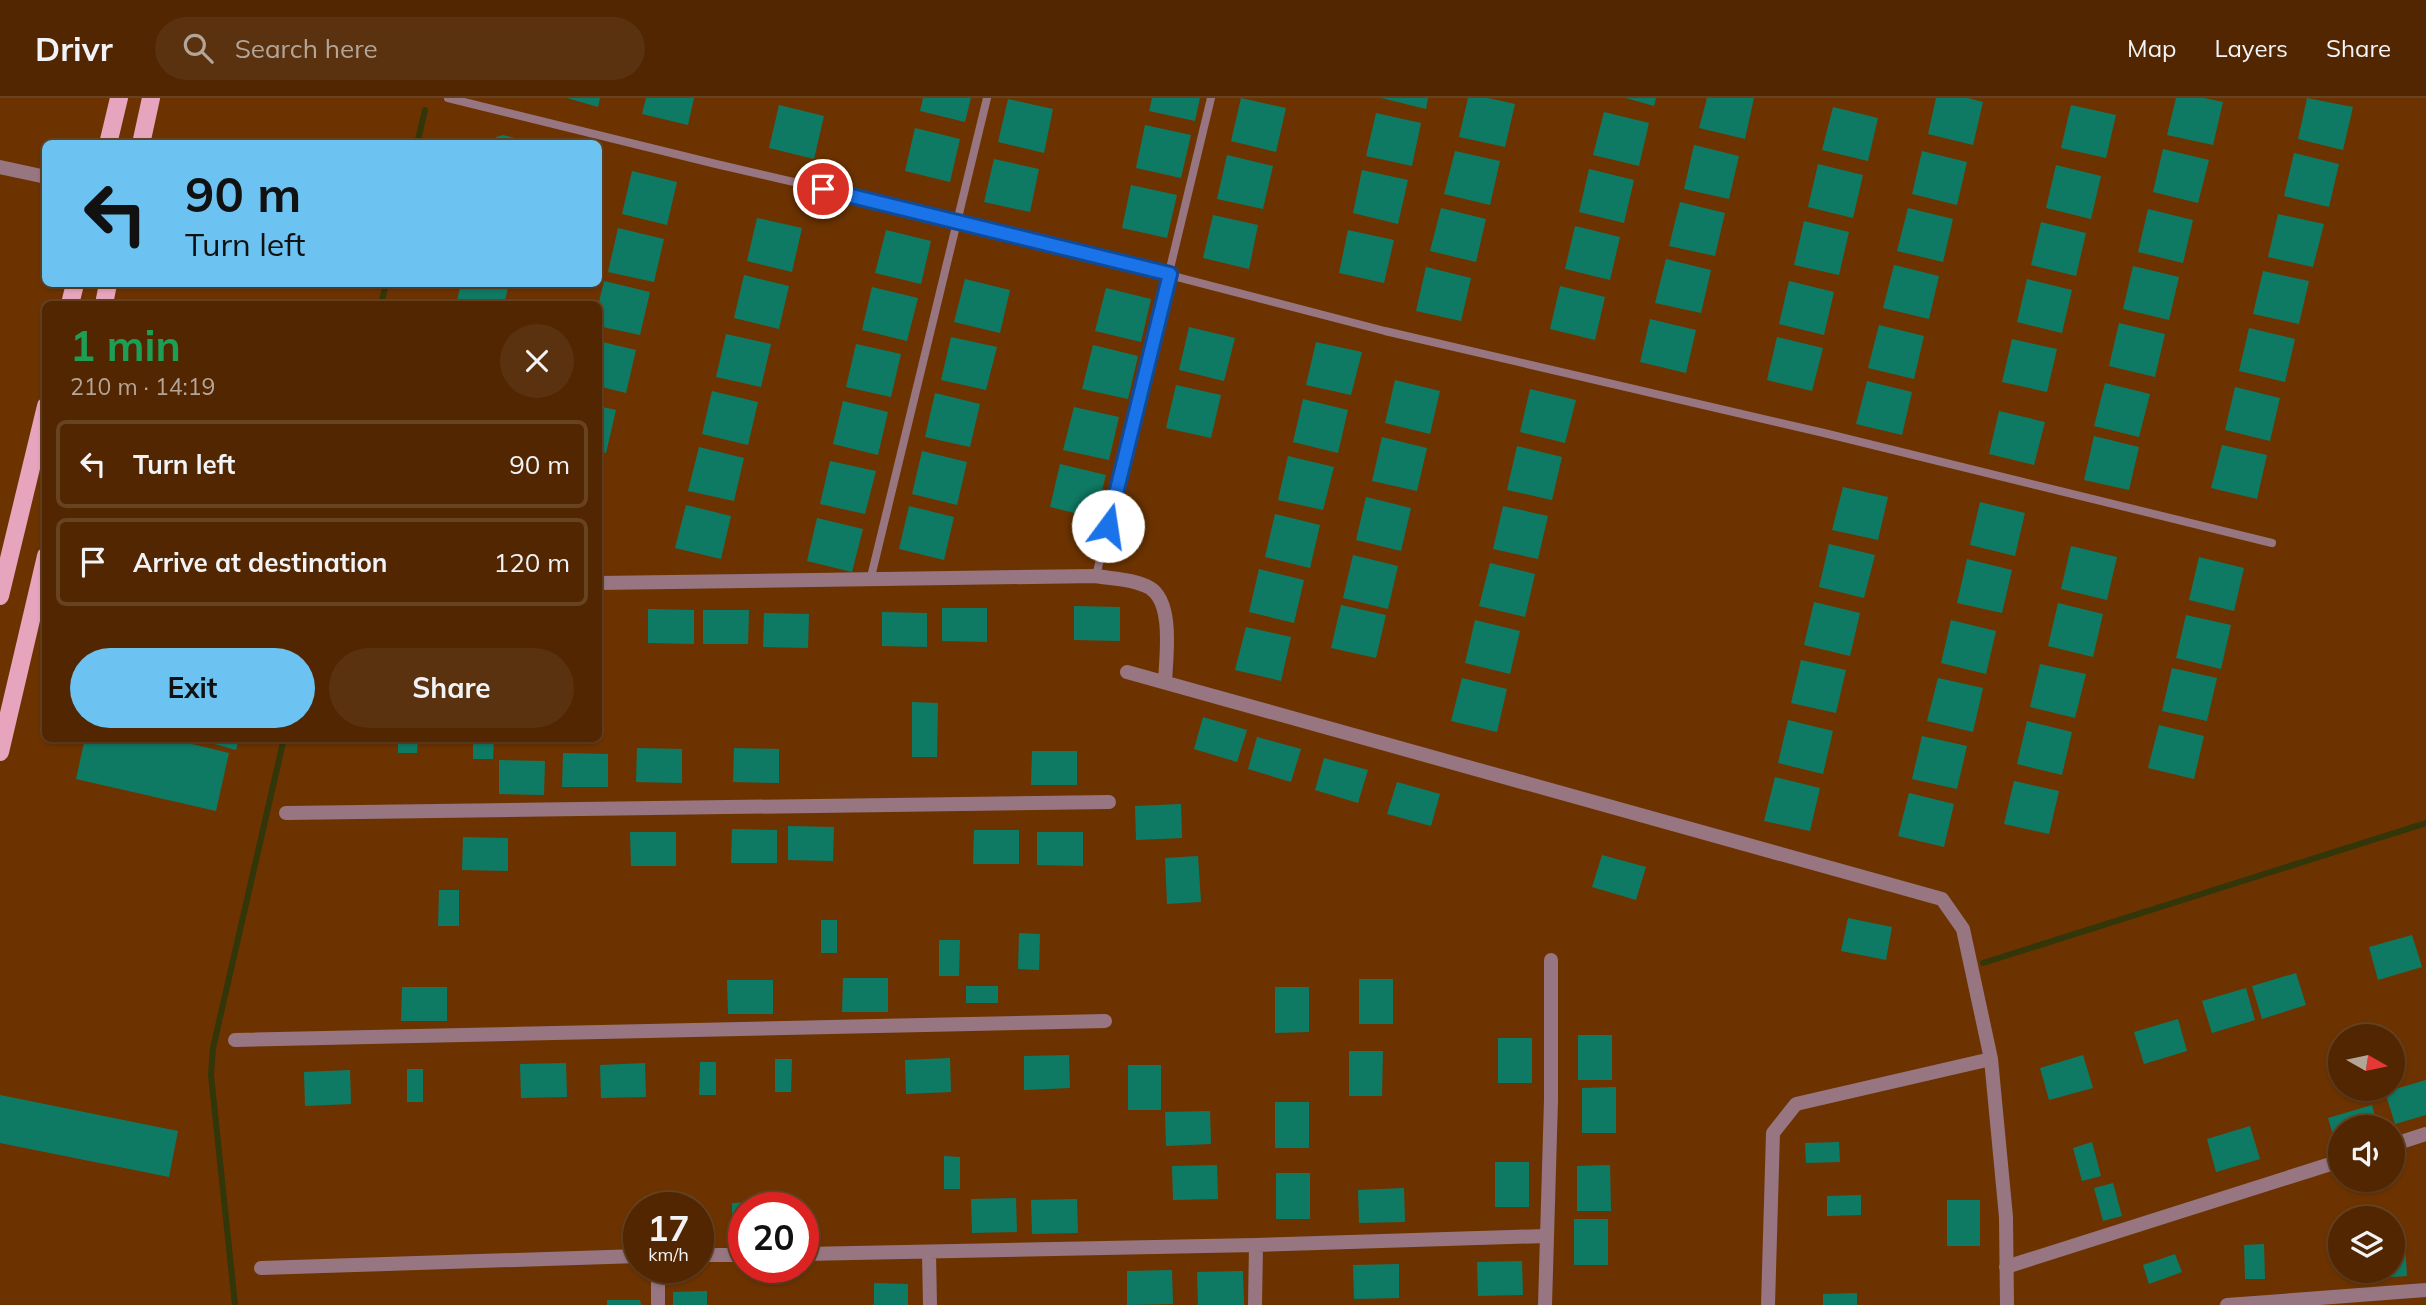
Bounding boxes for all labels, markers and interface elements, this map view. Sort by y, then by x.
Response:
search box [155,17,645,80]
text: Drivr [35,28,113,69]
icon: search [179,29,217,67]
text: Search here [235,32,378,65]
text: Map [2127,33,2176,63]
text: Layers [2214,33,2288,63]
text: Share [2326,33,2391,63]
pin [793,159,853,219]
text: 90 m [185,163,301,224]
icon: left [70,168,161,259]
icon: arrive [804,170,842,208]
text: Turn left [185,224,305,264]
text: 1 min [70,319,181,372]
button: close [500,324,574,398]
text: 210 m · 14:19 [70,372,215,401]
icon: left [74,445,112,483]
text: Turn left [133,448,235,481]
text: 90 m [509,448,570,481]
position arrow [1071,489,1145,563]
icon: arrive [74,543,112,581]
text: Arrive at destination [133,546,388,579]
text: 120 m [494,546,570,579]
button: Exit [70,648,315,728]
button: Share [329,648,574,728]
north arrow [2328,1024,2404,1101]
map controls [2328,1024,2405,1283]
button: sound [2328,1115,2405,1192]
speed limit sign: 20 [728,1192,819,1283]
text: 17 [647,1206,690,1250]
button: layers [2328,1206,2405,1283]
text: km/h [648,1243,689,1266]

